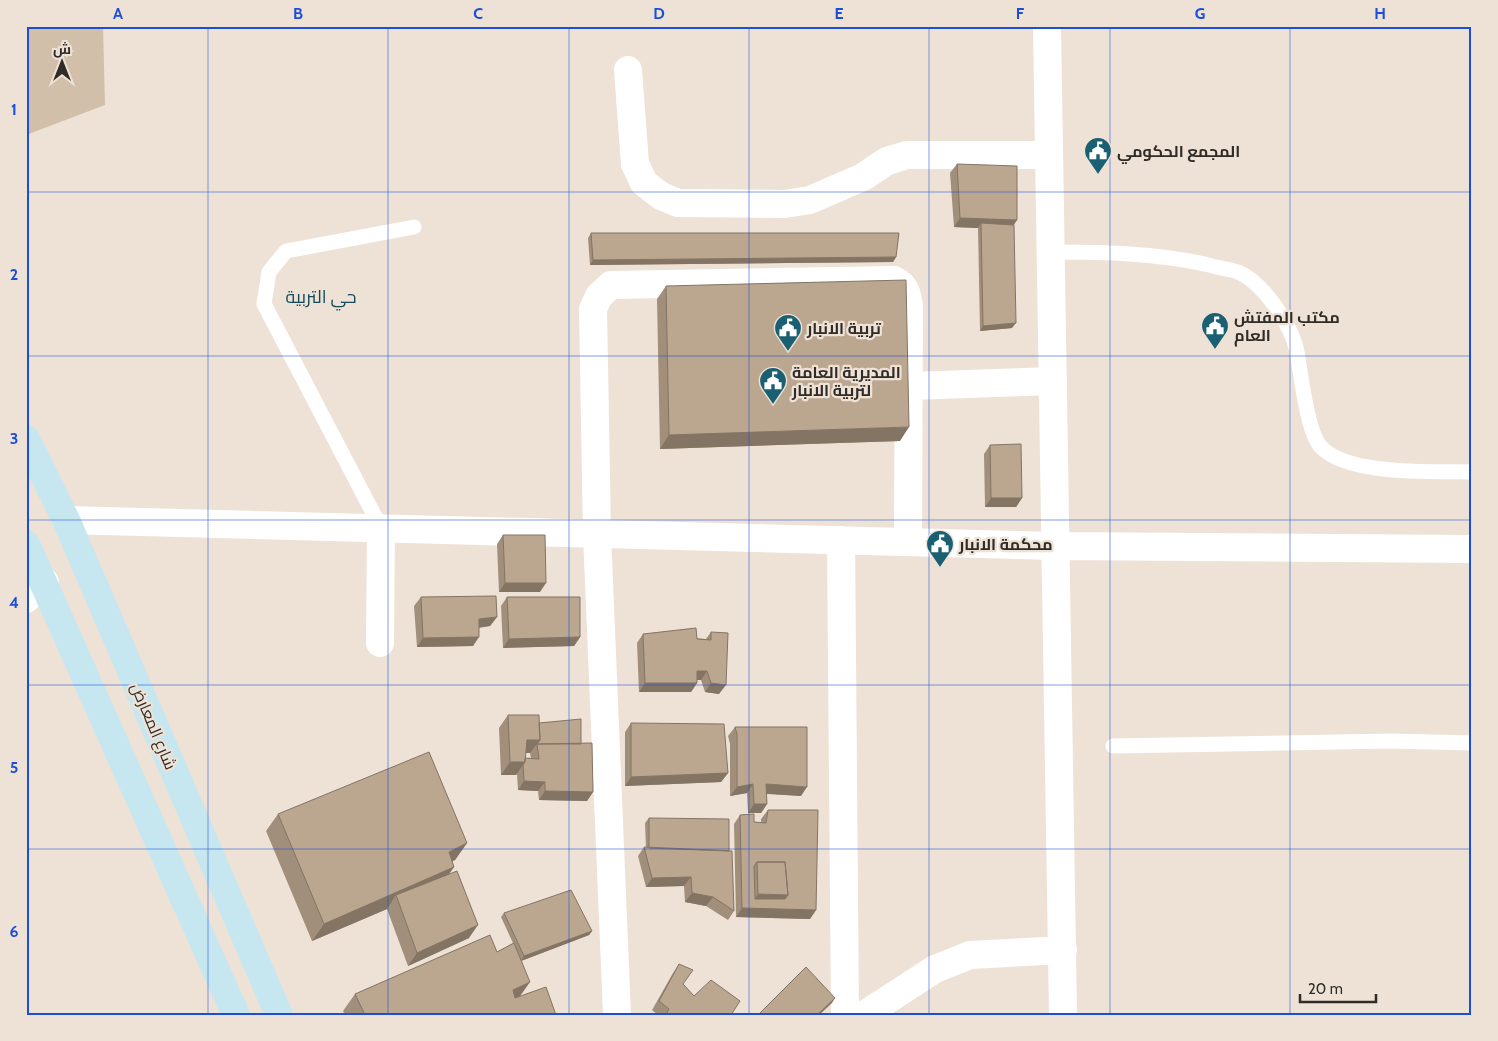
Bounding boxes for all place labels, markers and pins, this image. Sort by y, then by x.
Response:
public building icon: المجمع الحكومي [1083,136,1113,175]
place label: المجمع الحكومي [1117,142,1240,164]
place label: مكتب المفتش العام [1234,308,1340,347]
public building icon: مكتب المفتش العام [1200,311,1230,350]
public building icon: تربية الانبار [773,313,803,352]
place label: تربية الانبار [806,319,882,338]
place label: المديرية العامة لتربية الانبار [791,363,901,400]
public building icon: المديرية العامة لتربية الانبار [758,366,788,405]
public building icon: محكمة الانبار [925,529,955,568]
place label: محكمة الانبار [958,535,1053,554]

